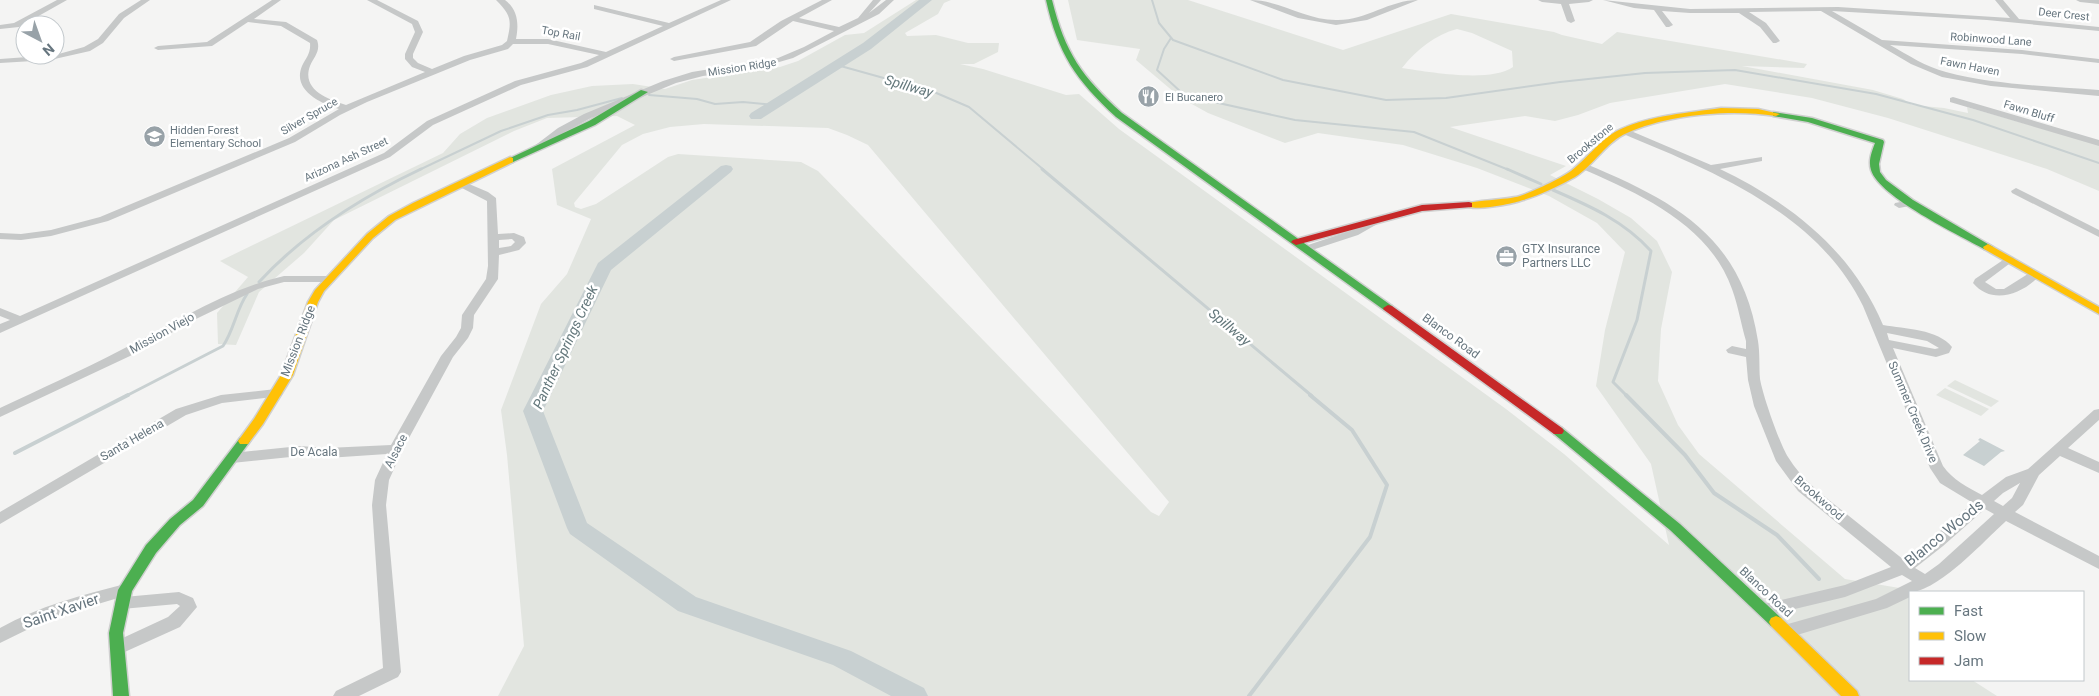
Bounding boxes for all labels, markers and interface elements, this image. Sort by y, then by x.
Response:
street label: Deer Crest [2038,5,2090,24]
north arrow [15,15,65,65]
street label: Top Rail [540,24,581,43]
street label: Robinwood Lane [1950,30,2032,49]
text: N [40,41,58,59]
street label: Fawn Haven [1939,54,2001,79]
street label: Mission Ridge [707,56,777,79]
water label: Spillway [883,71,936,101]
restaurant icon: El Bucanero [1137,85,1161,109]
place label: El Bucanero [1165,91,1223,104]
street label: Silver Spruce [278,95,340,138]
street label: Fawn Bluff [2002,98,2056,125]
street label: Brookstone [1565,120,1616,166]
school or university icon: Hidden Forest Elementary School [142,124,166,148]
place label: Hidden Forest Elementary School [170,124,261,150]
street label: Arizona Ash Street [302,134,390,185]
place label: GTX Insurance Partners LLC [1522,242,1600,270]
office icon: GTX Insurance Partners LLC [1494,244,1518,268]
water label: Panther Springs Creek [529,282,601,411]
street label: Mission Ridge [278,303,318,379]
water label: Spillway [1206,305,1255,349]
street label: Mission Viejo [127,309,197,357]
street label: Blanco Road [1420,311,1482,361]
street label: Summer Creek Drive [1885,359,1941,465]
street label: Santa Helena [98,416,166,464]
street label: Alsace [382,432,410,470]
street label: De Acala [290,445,338,459]
street label: Brookwood [1792,473,1846,523]
street label: Blanco Woods [1901,496,1987,570]
street label: Blanco Road [1737,564,1795,620]
street label: Saint Xavier [21,590,101,632]
legend [1909,591,2084,681]
text: Fast [1954,602,1983,620]
text: Slow [1954,627,1986,645]
text: Jam [1954,652,1984,670]

